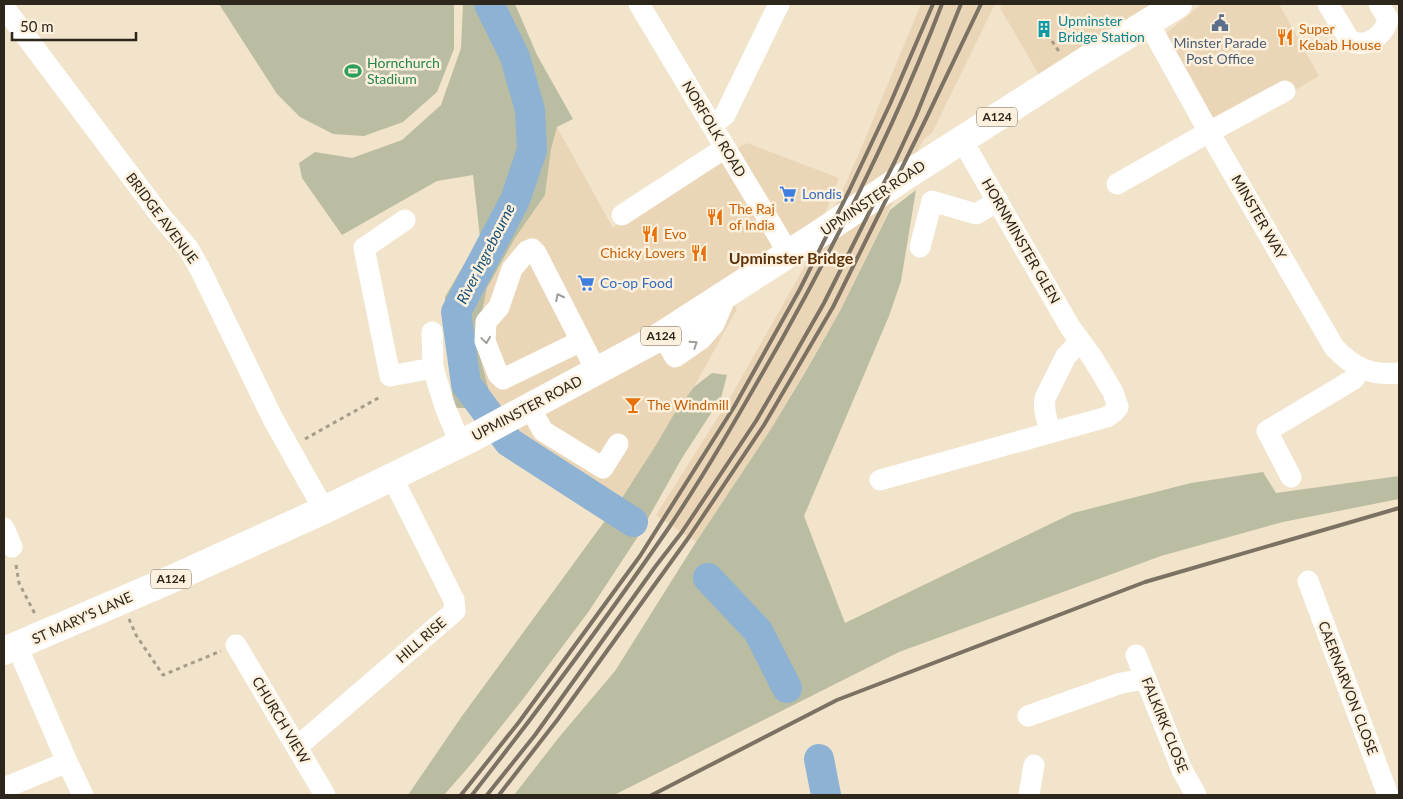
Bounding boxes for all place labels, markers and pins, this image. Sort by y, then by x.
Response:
place label: Upminster Bridge Station [1058,12,1145,45]
public building icon: Minster Parade Post Office [1210,13,1230,33]
building icon: Upminster Bridge Station [1034,19,1054,39]
place label: Super Kebab House [1299,20,1381,53]
restaurant icon: Super Kebab House [1275,27,1295,47]
place label: Minster Parade Post Office [1173,34,1267,67]
place label: Hornchurch Stadium [367,54,440,87]
sports icon: Hornchurch Stadium [343,61,363,81]
supermarket icon: Londis [778,184,798,204]
place label: Londis [802,185,842,202]
place label: The Raj of India [729,200,775,233]
restaurant icon: The Raj of India [705,207,725,227]
restaurant icon: Evo [640,224,660,244]
place label: Evo [664,225,687,242]
restaurant icon: Chicky Lovers [689,243,709,263]
place label: Chicky Lovers [600,244,685,261]
supermarket icon: Co-op Food [576,273,596,293]
place label: Co-op Food [600,274,673,291]
bar icon: The Windmill [623,395,643,415]
place label: The Windmill [647,396,729,413]

